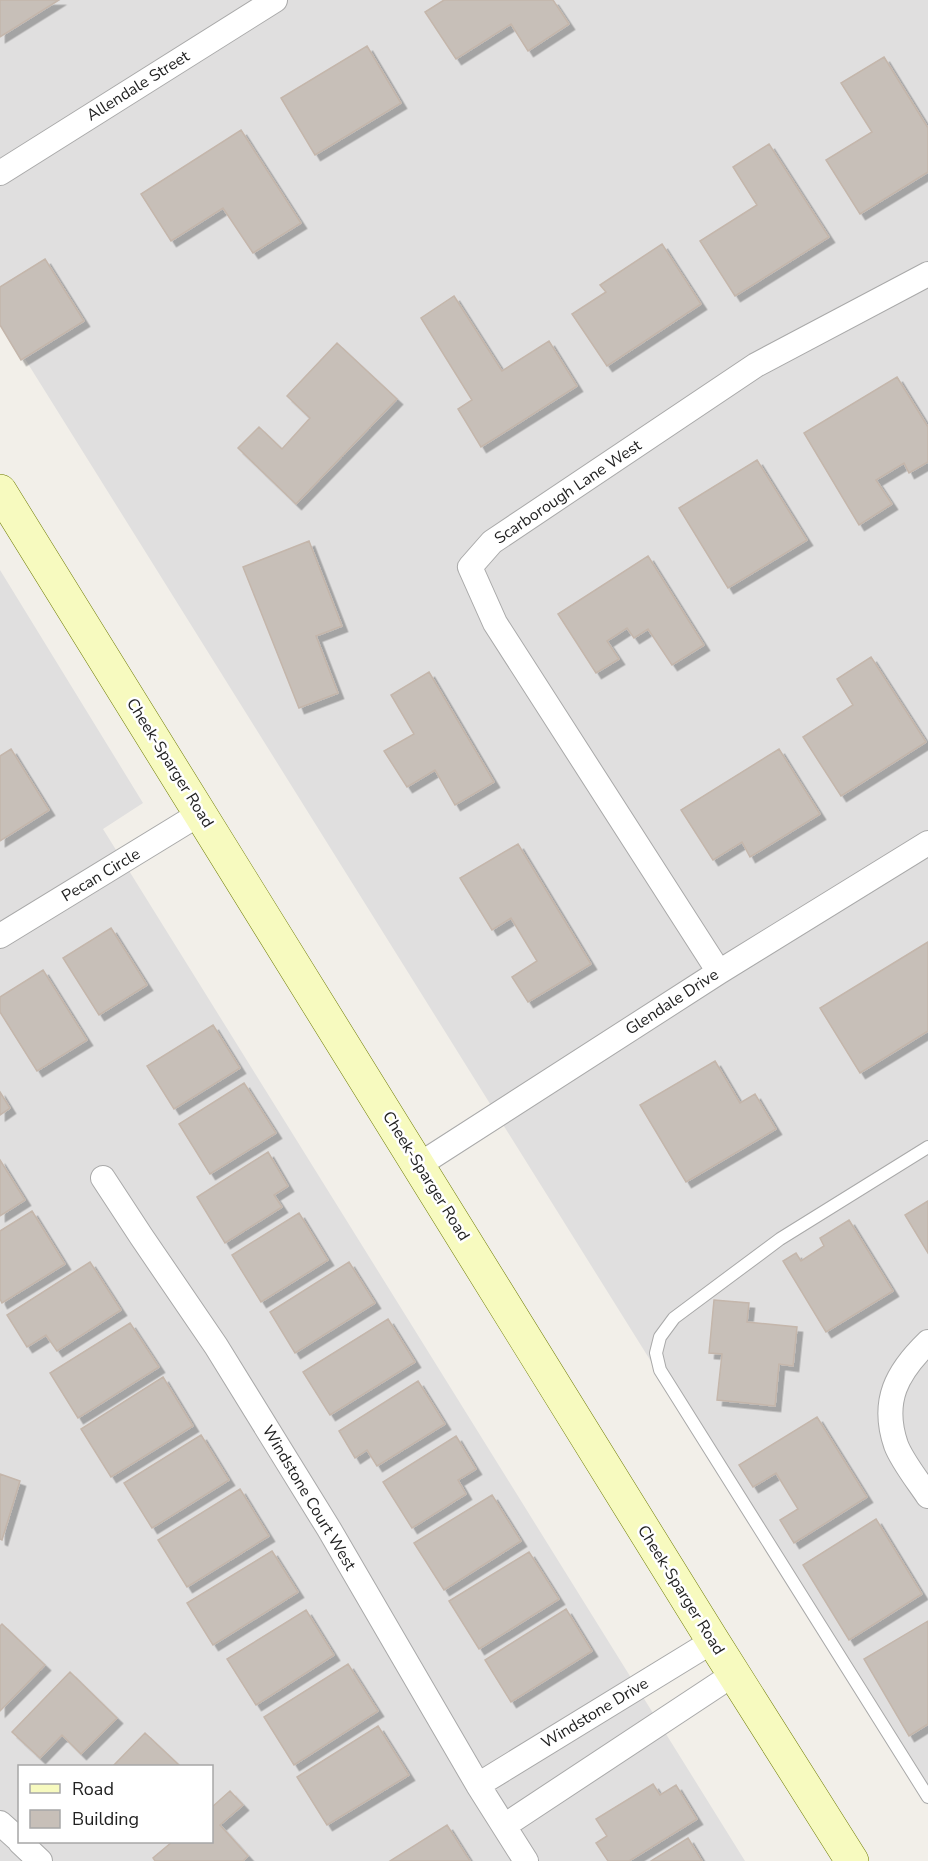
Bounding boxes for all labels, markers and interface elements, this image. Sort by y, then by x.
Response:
street label: Allendale Street [82,45,194,126]
street label: Scarborough Lane West [490,434,646,549]
street label: Cheek-Sparger Road [121,694,219,832]
street label: Pecan Circle [58,843,144,907]
street label: Glendale Drive [621,964,723,1040]
street label: Cheek-Sparger Road [377,1107,475,1245]
street label: Windstone Court West [257,1421,361,1575]
street label: Cheek-Sparger Road [632,1521,730,1659]
street label: Windstone Drive [537,1672,653,1754]
legend [18,1765,213,1843]
text: Road [72,1777,114,1801]
text: Building [72,1807,139,1831]

